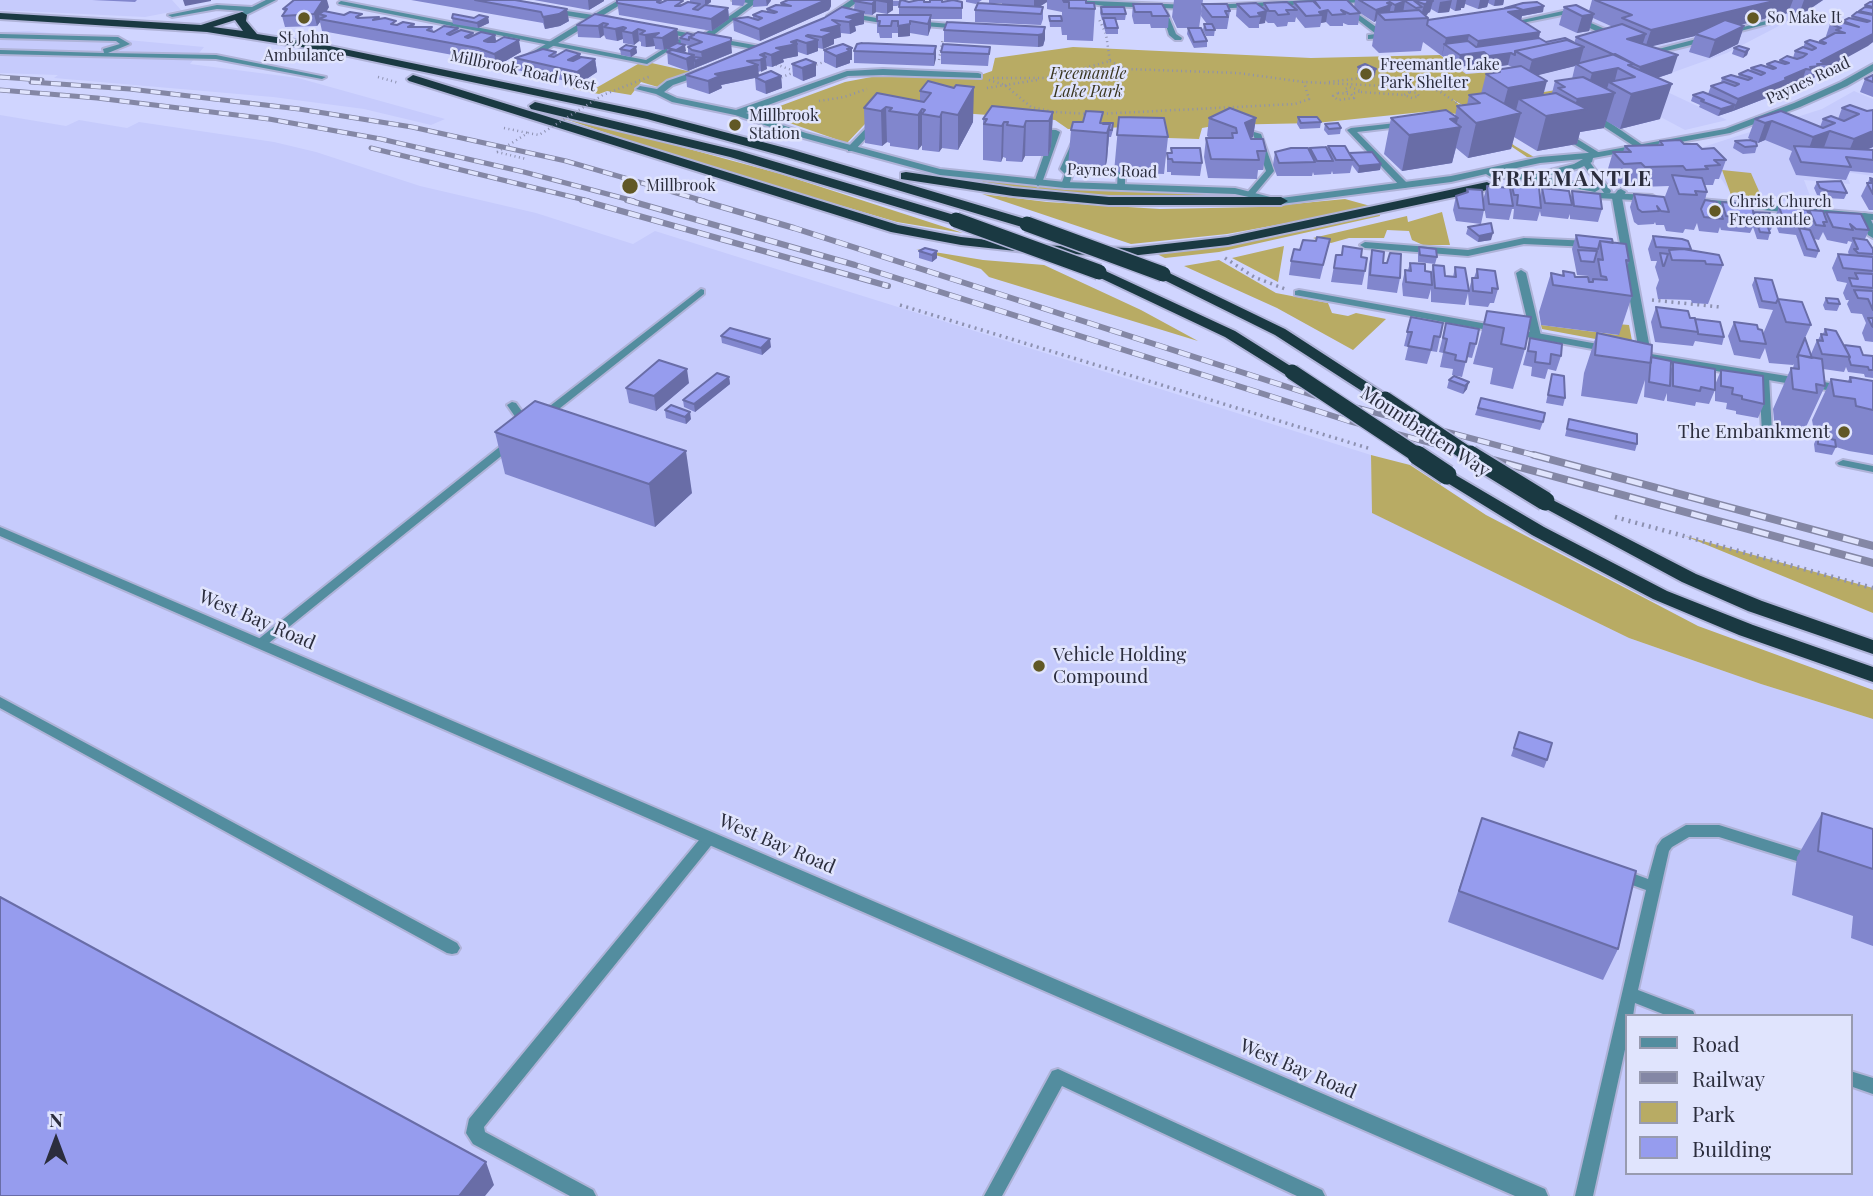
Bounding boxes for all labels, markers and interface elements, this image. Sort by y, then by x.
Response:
place label: So Make It [1767,8,1842,28]
marker: St John Ambulance [296,10,312,26]
marker: So Make It [1745,10,1761,26]
place label: St John Ambulance [264,28,344,66]
street label: Millbrook Road West [448,46,598,96]
street label: Paynes Road [1763,53,1853,109]
place label: Freemantle Lake Park Shelter [1380,55,1500,93]
park label: Freemantle Lake Park [1050,64,1126,102]
marker: Freemantle Lake Park Shelter [1358,66,1374,82]
place label: Millbrook Station [749,106,819,144]
marker: Millbrook Station [727,117,743,133]
street label: Paynes Road [1067,160,1157,182]
district label: FREEMANTLE [1492,166,1652,192]
marker: Millbrook [620,176,640,196]
place label: Millbrook [646,176,716,196]
place label: Christ Church Freemantle [1729,192,1832,230]
marker: Christ Church Freemantle [1707,203,1723,219]
street label: Mountbatten Way [1356,382,1494,482]
place label: The Embankment [1678,421,1830,443]
marker: The Embankment [1836,424,1852,440]
street label: West Bay Road [195,585,319,655]
place label: Vehicle Holding Compound [1053,644,1186,688]
marker: Vehicle Holding Compound [1031,658,1047,674]
street label: West Bay Road [715,809,839,879]
legend [1624,1014,1852,1175]
text: Road [1692,1029,1740,1057]
street label: West Bay Road [1236,1034,1360,1104]
text: Railway [1692,1064,1765,1092]
text: Park [1692,1099,1735,1127]
north arrow [21,1105,91,1175]
text: N [49,1106,63,1132]
text: Building [1692,1134,1771,1162]

